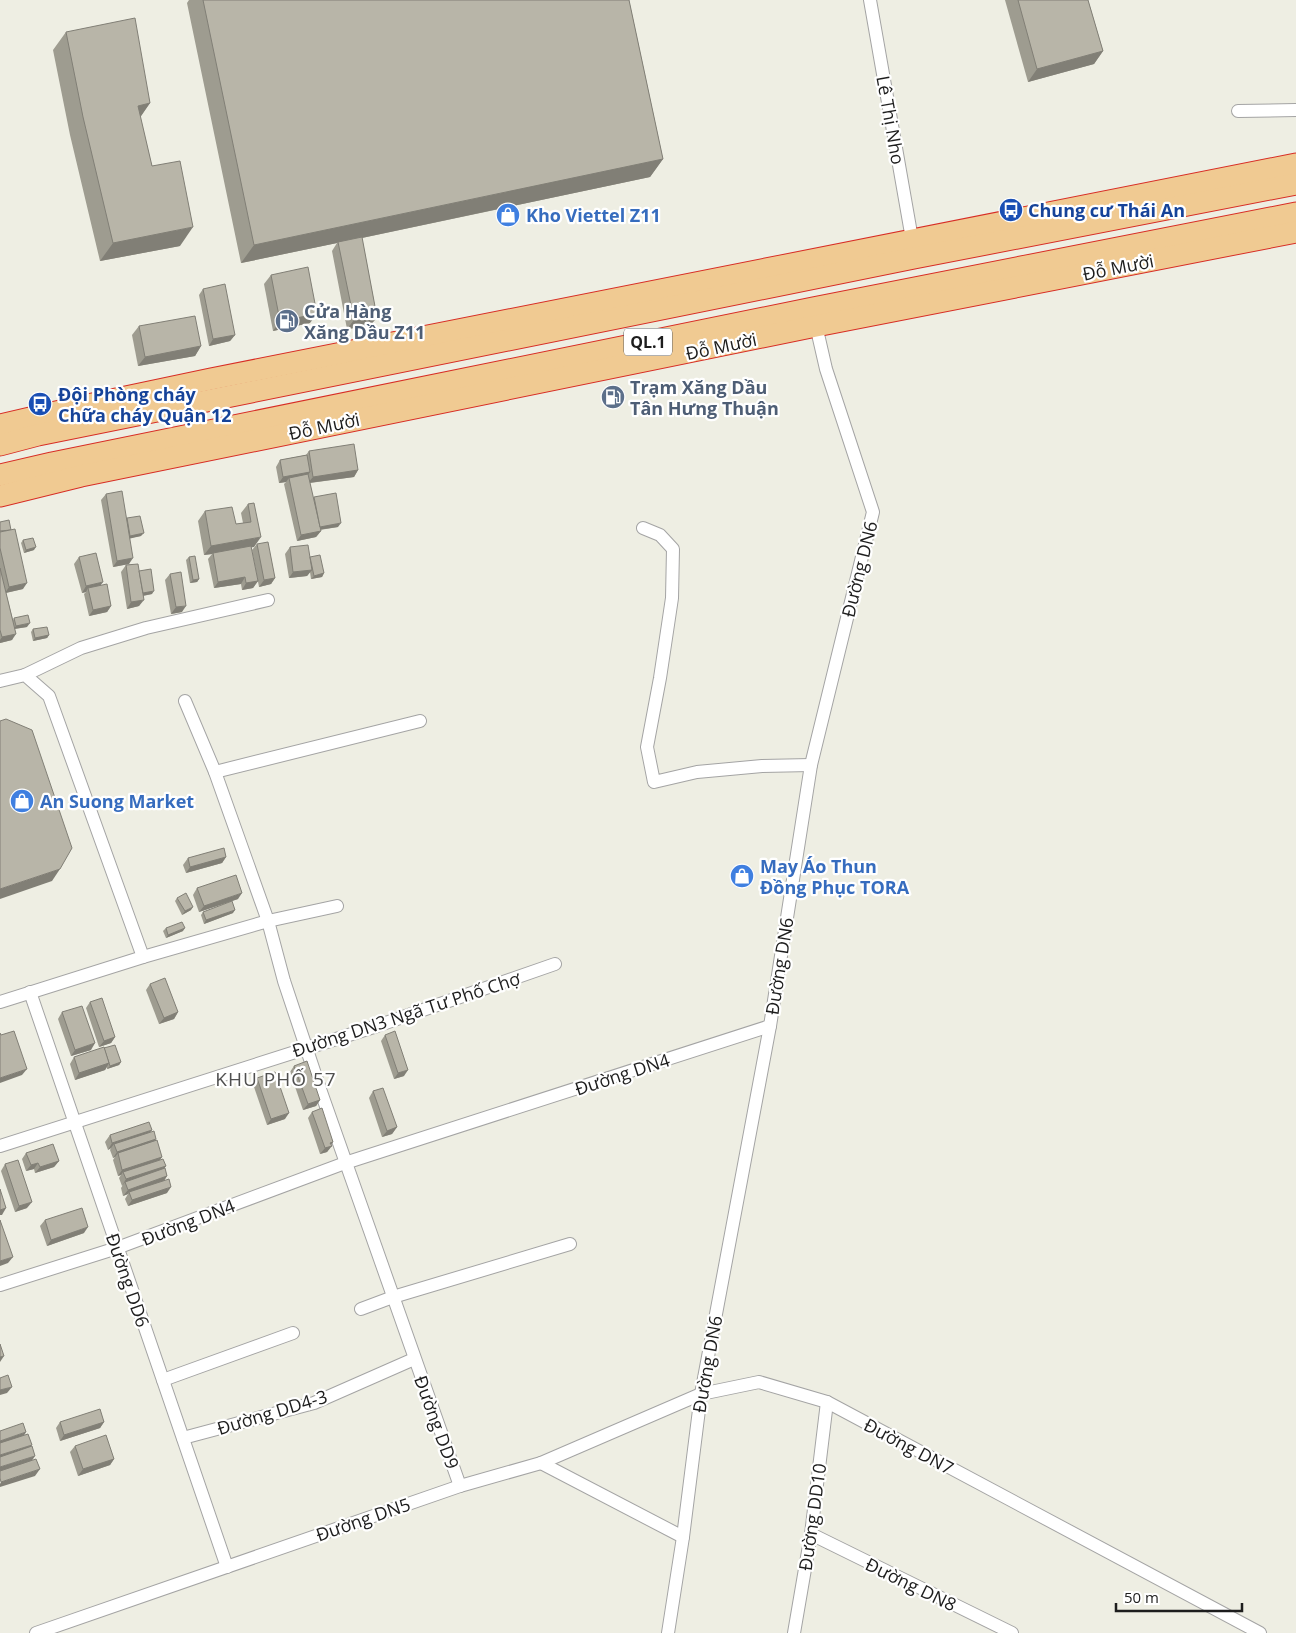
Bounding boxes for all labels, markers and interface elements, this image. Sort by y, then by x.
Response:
street label: Lê Thị Nho [871,74,911,166]
bus stop icon: Chung cư Thái An [998,197,1024,223]
place label: Chung cư Thái An [1028,198,1185,222]
shop icon: Kho Viettel Z11 [495,202,521,228]
place label: Kho Viettel Z11 [526,203,661,227]
street label: Đỗ Mười [1080,248,1156,286]
place label: Cửa Hàng Xăng Dầu Z11 [304,299,425,344]
fuel station icon: Cửa Hàng Xăng Dầu Z11 [274,308,300,334]
street label: Đỗ Mười [683,327,759,365]
road number: QL.1 [624,328,672,356]
place label: Trạm Xăng Dầu Tân Hưng Thuận [630,375,779,420]
place label: Đội Phòng cháy Chữa cháy Quận 12 [58,382,232,427]
fuel station icon: Trạm Xăng Dầu Tân Hưng Thuận [600,384,626,410]
bus stop icon: Đội Phòng cháy Chữa cháy Quận 12 [27,391,53,417]
street label: Đỗ Mười [286,407,362,445]
street label: Đường DN6 [835,518,883,620]
shop icon: An Suong Market [9,788,35,814]
place label: An Suong Market [40,789,194,813]
place label: May Áo Thun Đồng Phục TORA [760,854,910,899]
shop icon: May Áo Thun Đồng Phục TORA [729,863,755,889]
street label: Đường DN6 [759,916,799,1016]
street label: Đường DN3 Ngã Tư Phố Chợ [289,965,524,1062]
street label: Đường DN4 [572,1047,672,1101]
district label: KHU PHỐ 57 [215,1066,337,1092]
street label: Đường DN4 [138,1193,238,1251]
street label: Đường DD6 [101,1230,155,1330]
street label: Đường DN6 [687,1313,727,1415]
street label: Đường DD9 [409,1372,465,1472]
street label: Đường DD4-3 [214,1384,330,1440]
street label: Đường DN7 [860,1412,958,1480]
street label: Đường DD10 [793,1462,831,1572]
street label: Đường DN5 [313,1492,413,1546]
street label: Đường DN8 [862,1552,960,1616]
scale bar [1116,1580,1242,1612]
text: 50 m [1124,1587,1159,1607]

